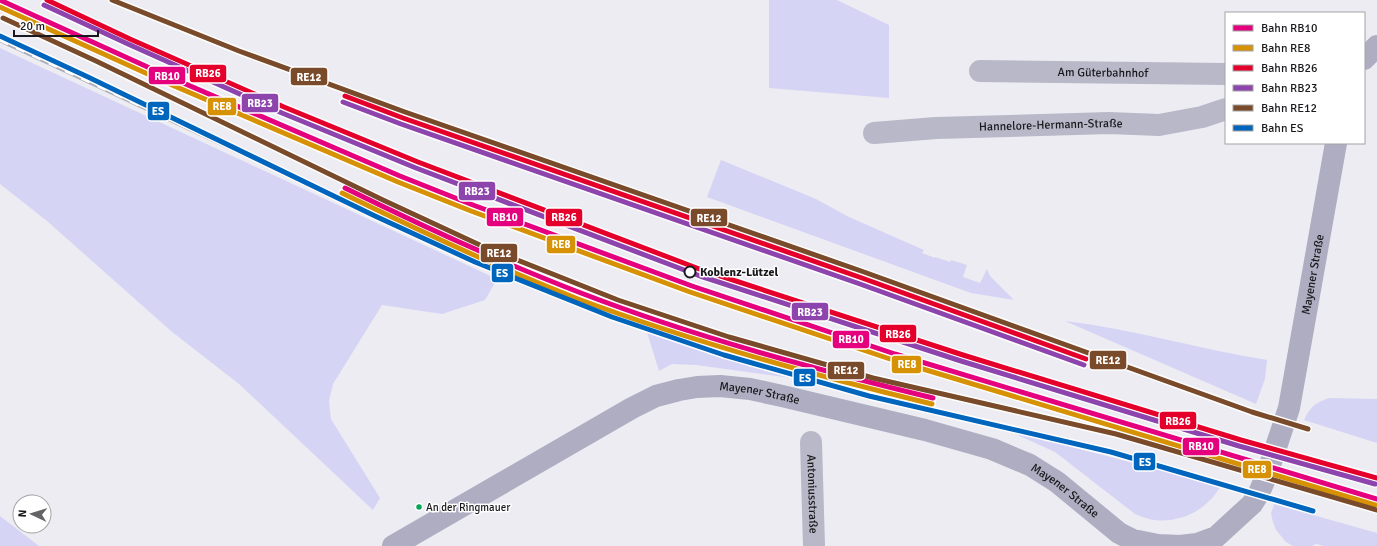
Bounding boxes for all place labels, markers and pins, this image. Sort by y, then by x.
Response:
marker: Koblenz-Lützel [683,265,697,279]
place label: Koblenz-Lützel [700,265,779,280]
place label: An der Ringmauer [426,501,510,514]
marker: An der Ringmauer [414,502,424,512]

